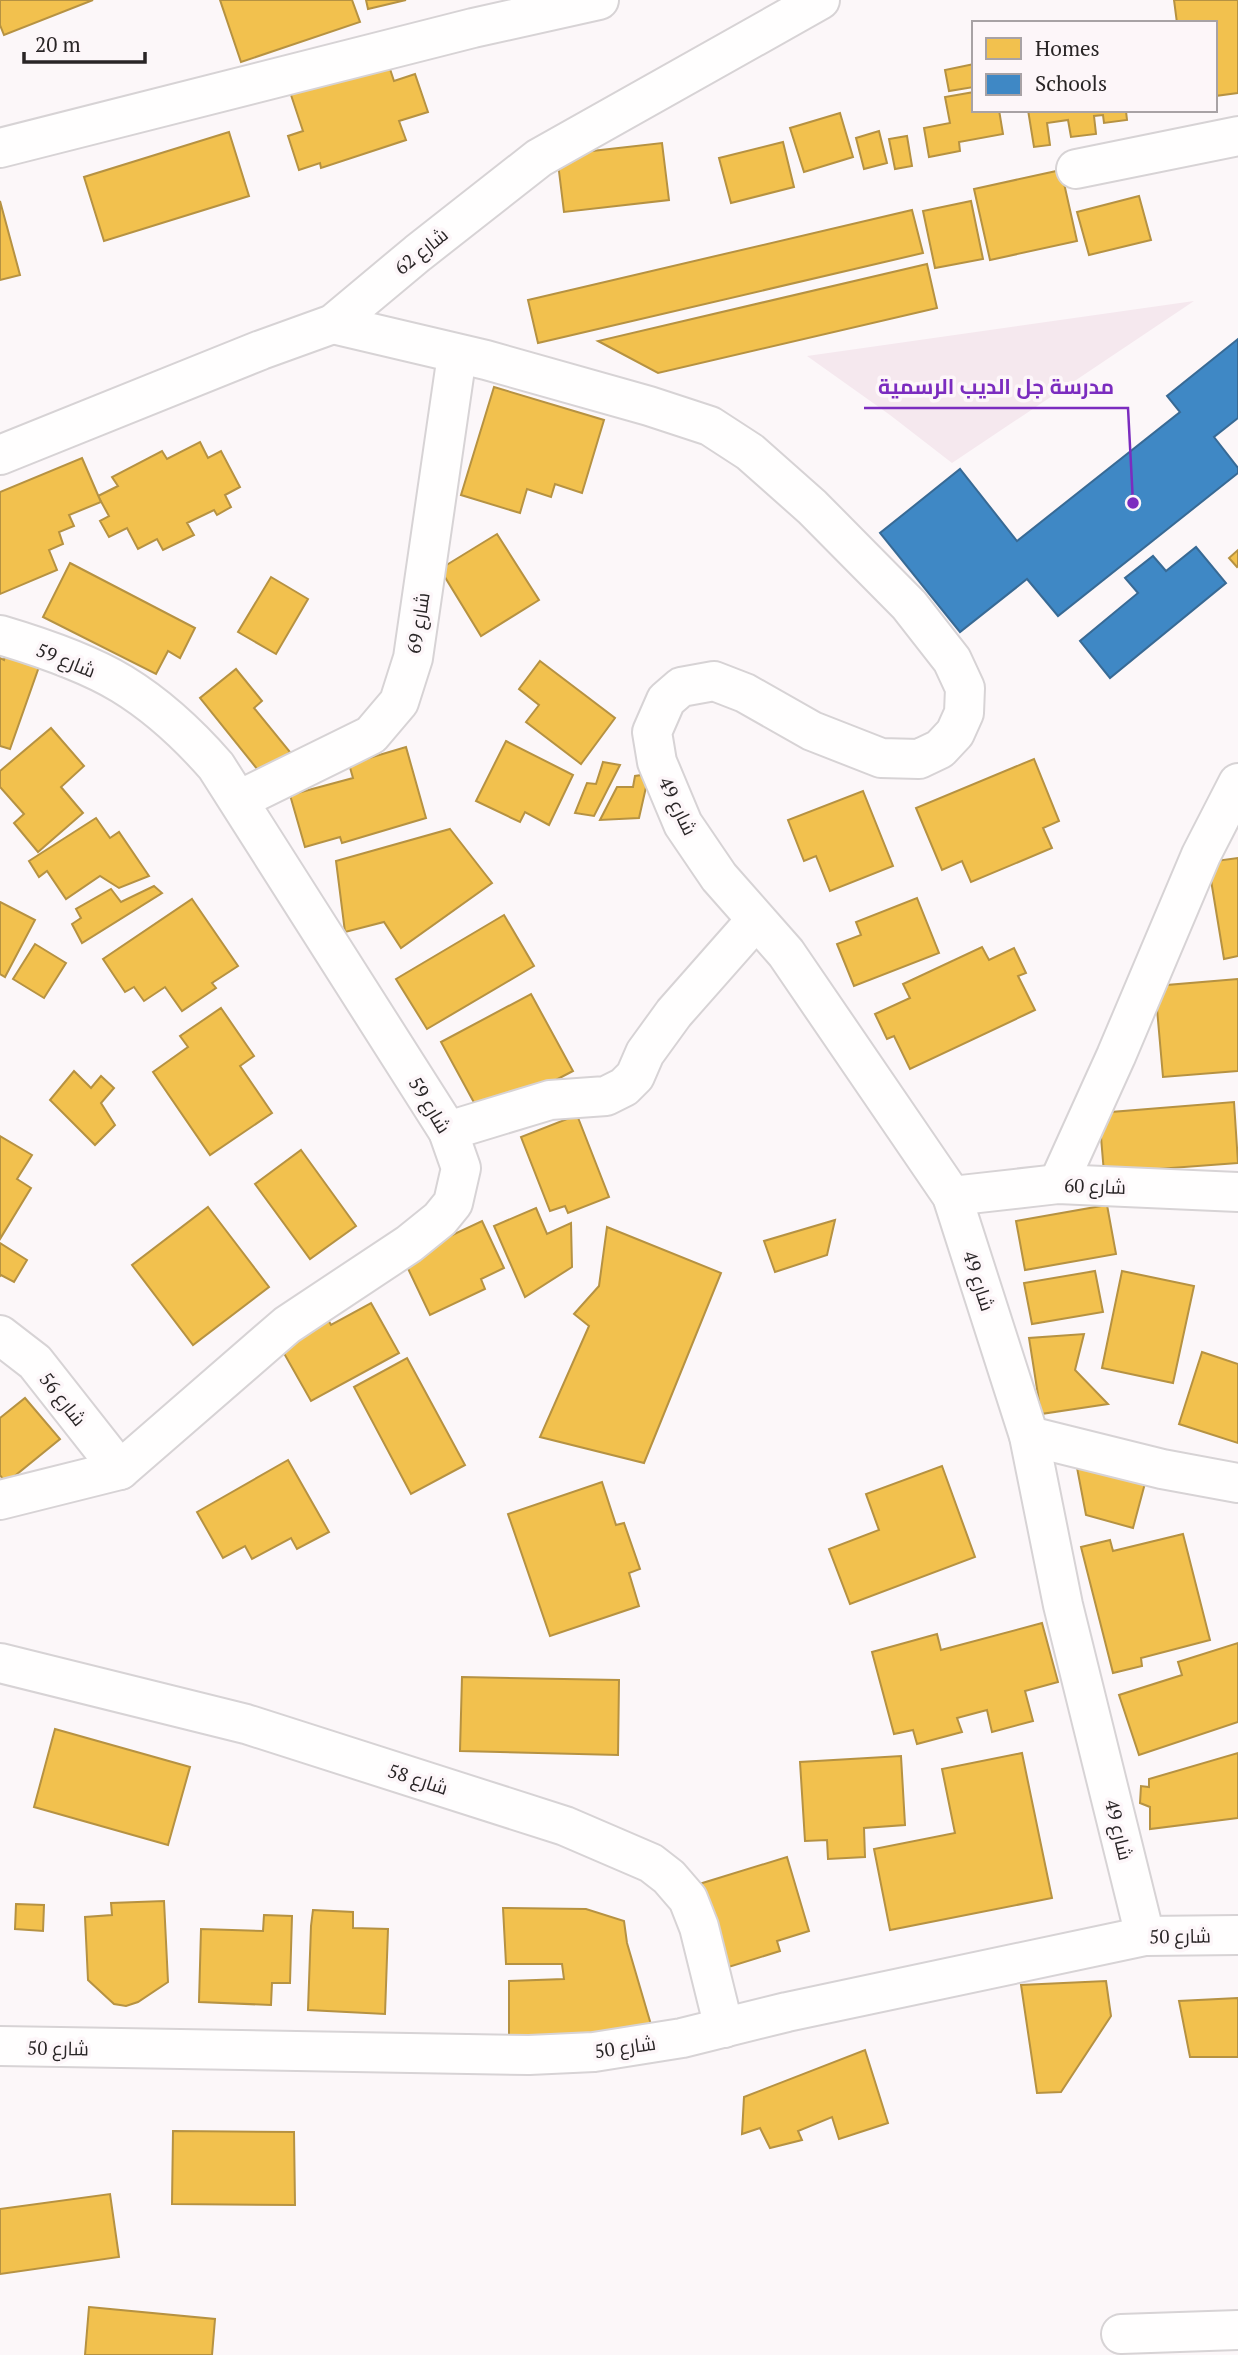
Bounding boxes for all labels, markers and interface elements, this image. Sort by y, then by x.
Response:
scale bar [24,21,145,65]
legend [972,21,1217,112]
text: 20 m [35,30,81,58]
text: Homes [1035,34,1100,62]
text: Schools [1035,69,1107,97]
street label: شارع 62 [389,221,454,281]
callout: مدرسة جل الديب الرسمية [864,366,1128,408]
text: مدرسة جل الديب الرسمية [878,372,1114,400]
street label: شارع 69 [400,591,437,656]
street label: شارع 59 [32,636,99,685]
street label: شارع 49 [652,773,703,840]
street label: شارع 59 [402,1072,457,1139]
street label: شارع 60 [1064,1172,1126,1201]
street label: شارع 49 [956,1248,1001,1315]
street label: شارع 56 [33,1367,92,1432]
street label: شارع 58 [384,1757,451,1802]
street label: شارع 49 [1098,1797,1139,1863]
street label: شارع 50 [1149,1922,1211,1951]
street label: شارع 50 [593,2030,657,2065]
street label: شارع 50 [27,2034,89,2063]

